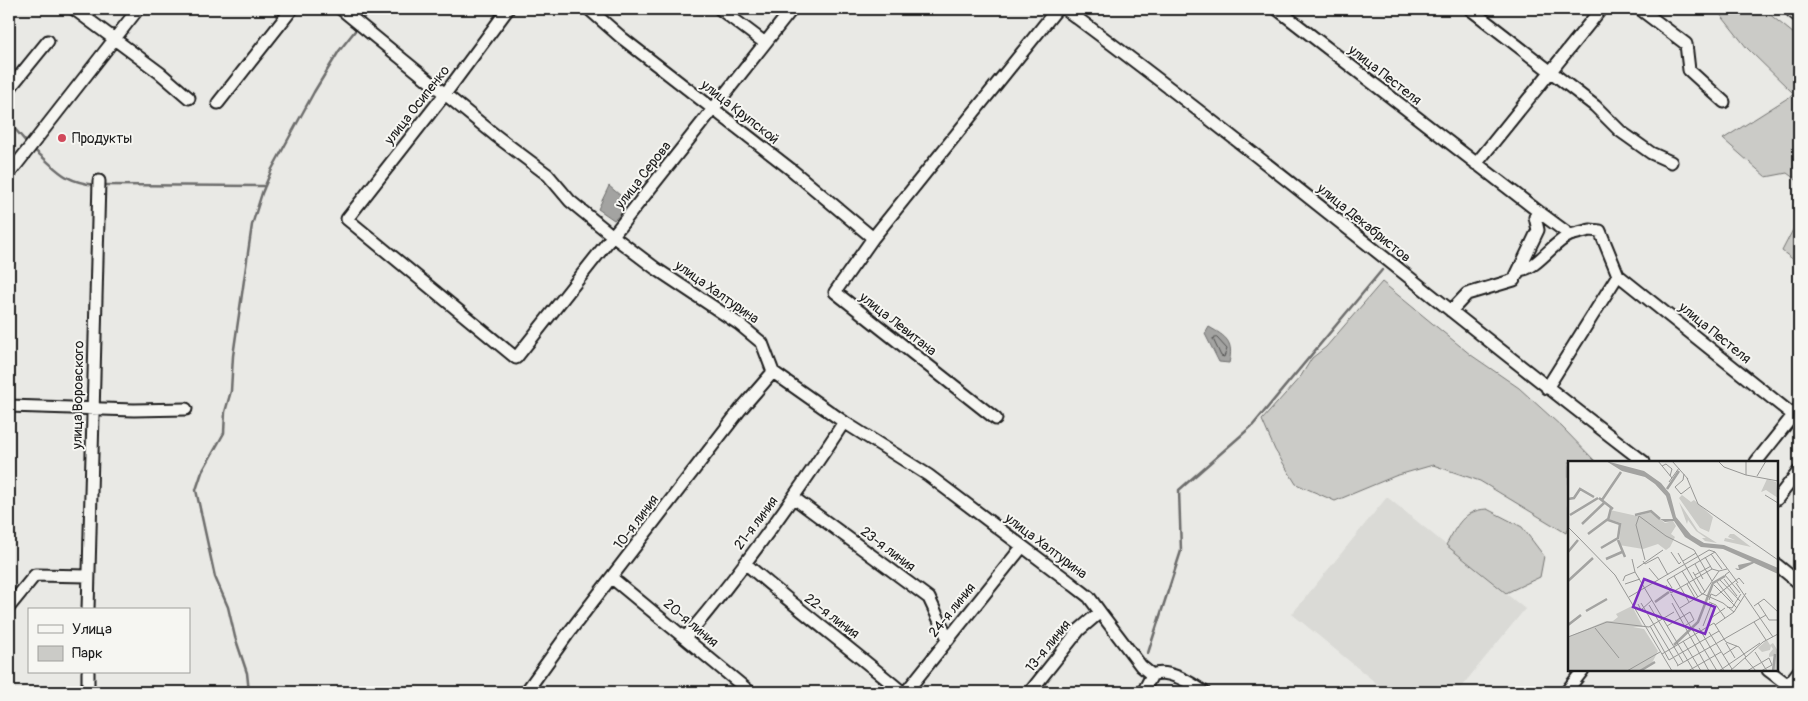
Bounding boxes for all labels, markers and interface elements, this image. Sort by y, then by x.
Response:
street label: улица Пестеля [1344,41,1425,109]
street label: улица Осипенко [380,62,454,149]
street label: улица Крупской [697,76,782,148]
place label: Продукты [72,130,132,147]
marker: Продукты [56,132,68,144]
street label: улица Серова [611,138,675,213]
street label: улица Декабристов [1313,179,1414,266]
street label: улица Халтурина [671,256,762,327]
street label: улица Левитана [855,288,940,359]
street label: улица Пестеля [1675,298,1755,367]
street label: улица Воровского [69,340,87,450]
inset map [1568,461,1778,671]
street label: 10-я линия [610,491,662,553]
street label: 21-я линия [730,493,782,553]
street label: улица Халтурина [1001,509,1090,582]
street label: 23-я линия [857,523,919,575]
street label: 24-я линия [925,579,979,641]
street label: 22-я линия [801,590,863,642]
street label: 20-я линия [660,595,722,651]
legend [28,608,190,674]
street label: 13-я линия [1022,616,1074,676]
text: Улица [72,620,112,639]
text: Парк [72,644,103,663]

